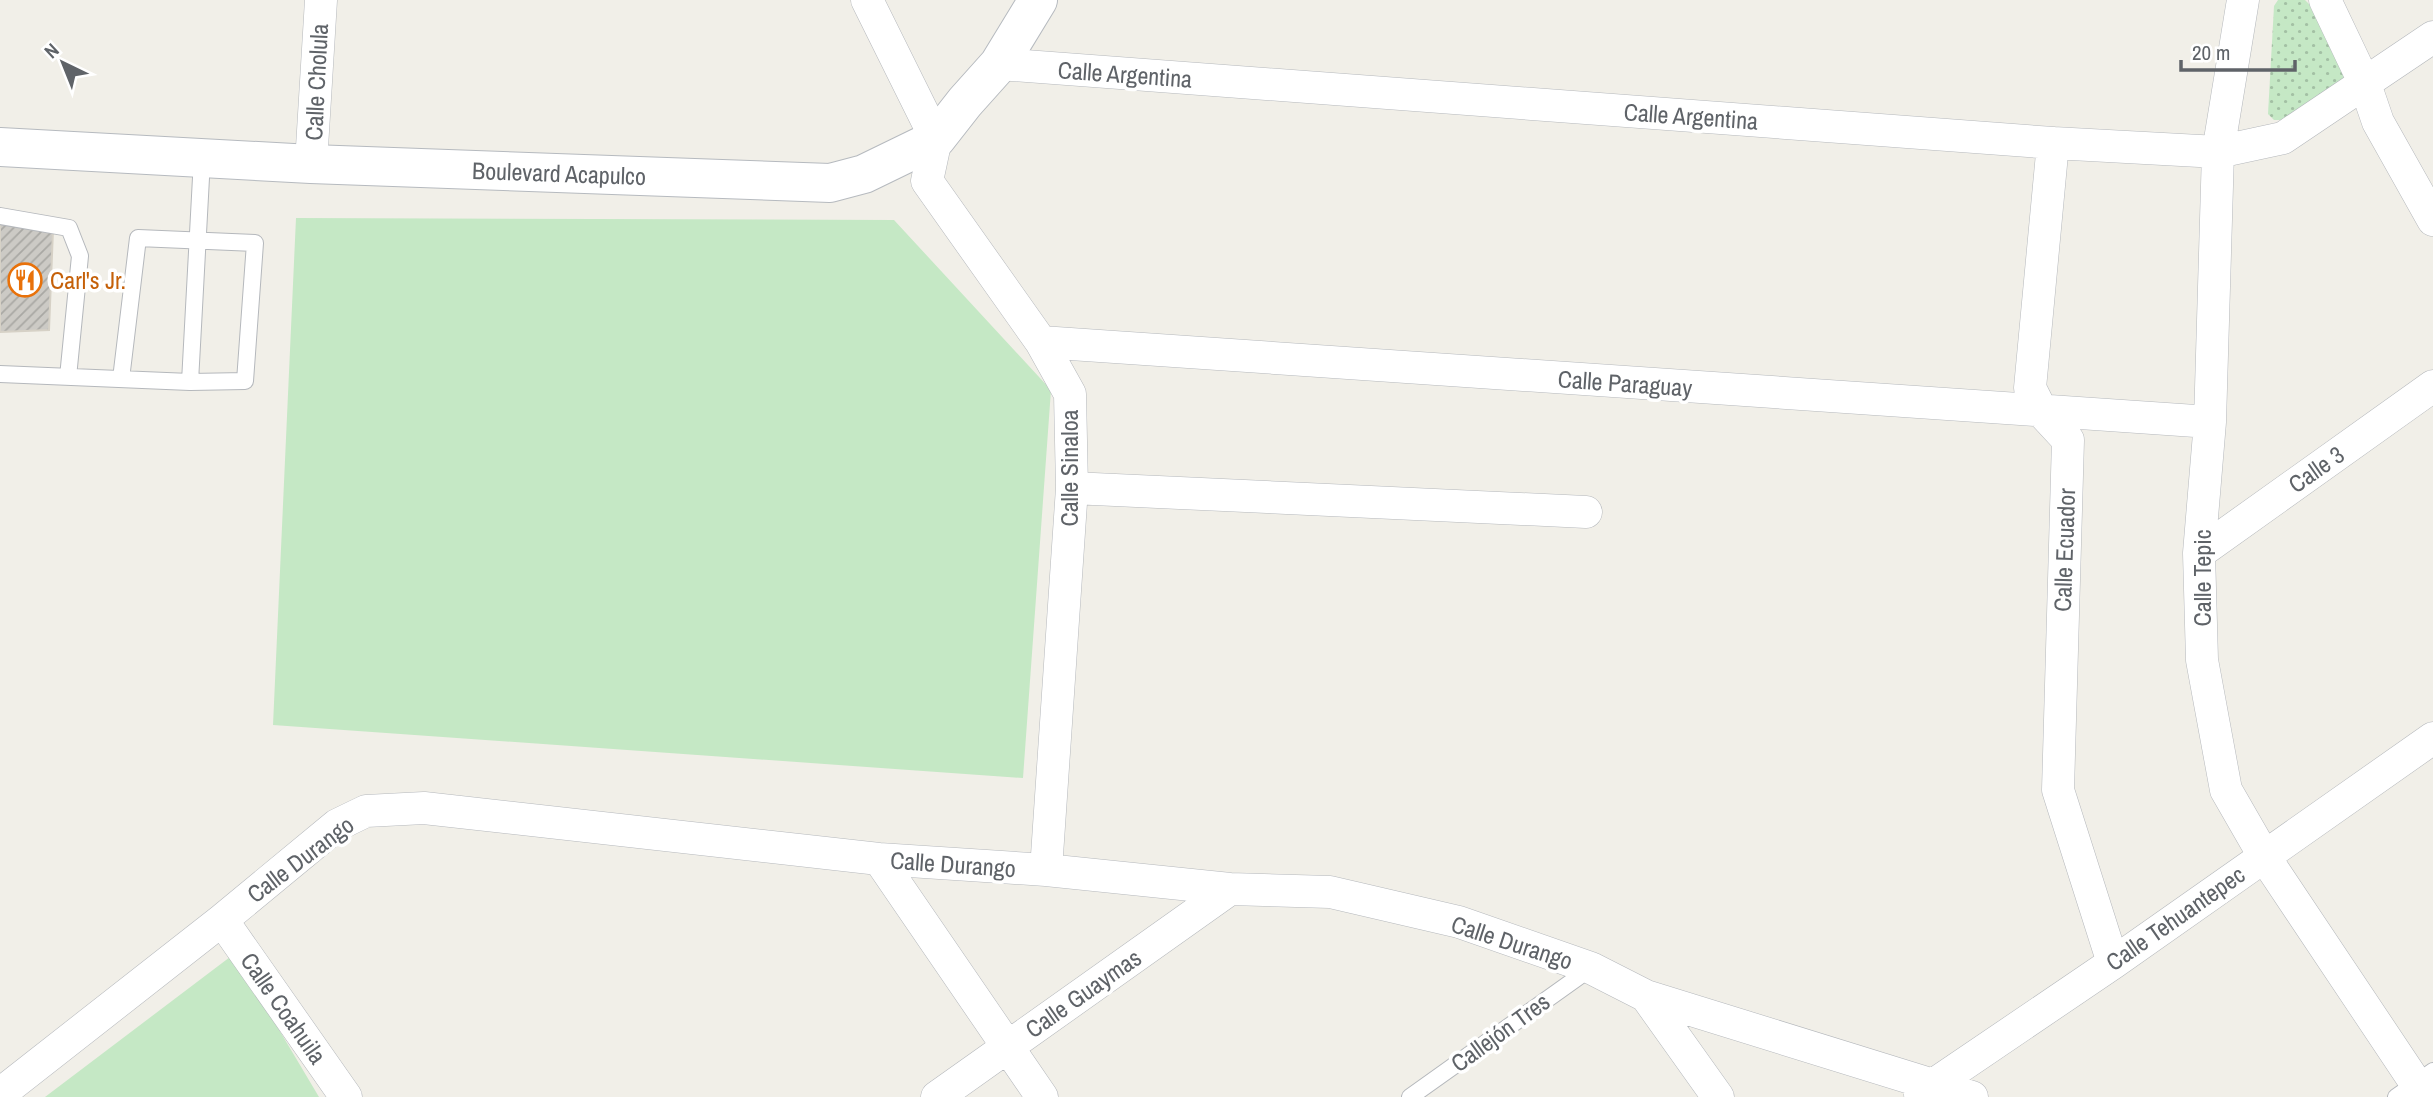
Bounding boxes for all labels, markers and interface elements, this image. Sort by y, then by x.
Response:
street label: Calle Cholula [297,23,335,141]
north arrow [28,28,98,98]
scale bar [2181,28,2295,72]
text: N [38,37,64,64]
text: 20 m [2192,38,2230,67]
street label: Calle Argentina [1057,53,1193,95]
street label: Calle Argentina [1623,95,1759,137]
street label: Boulevard Acapulco [472,154,646,192]
restaurant icon: Carl's Jr. [6,261,44,299]
place label: Carl's Jr. [50,264,126,296]
street label: Calle Paraguay [1557,362,1693,404]
street label: Calle Sinaloa [1053,409,1085,527]
street label: Calle 3 [2282,438,2350,500]
street label: Calle Ecuador [2046,487,2082,612]
street label: Calle Tepic [2186,529,2218,627]
street label: Calle Durango [240,808,360,910]
street label: Calle Durango [889,844,1017,884]
street label: Calle Tehuantepec [2099,858,2251,978]
street label: Calle Durango [1447,907,1577,977]
street label: Calle Guaymas [1019,941,1147,1045]
street label: Calle Coahuila [234,946,334,1070]
street label: Callejón Tres [1444,985,1556,1079]

